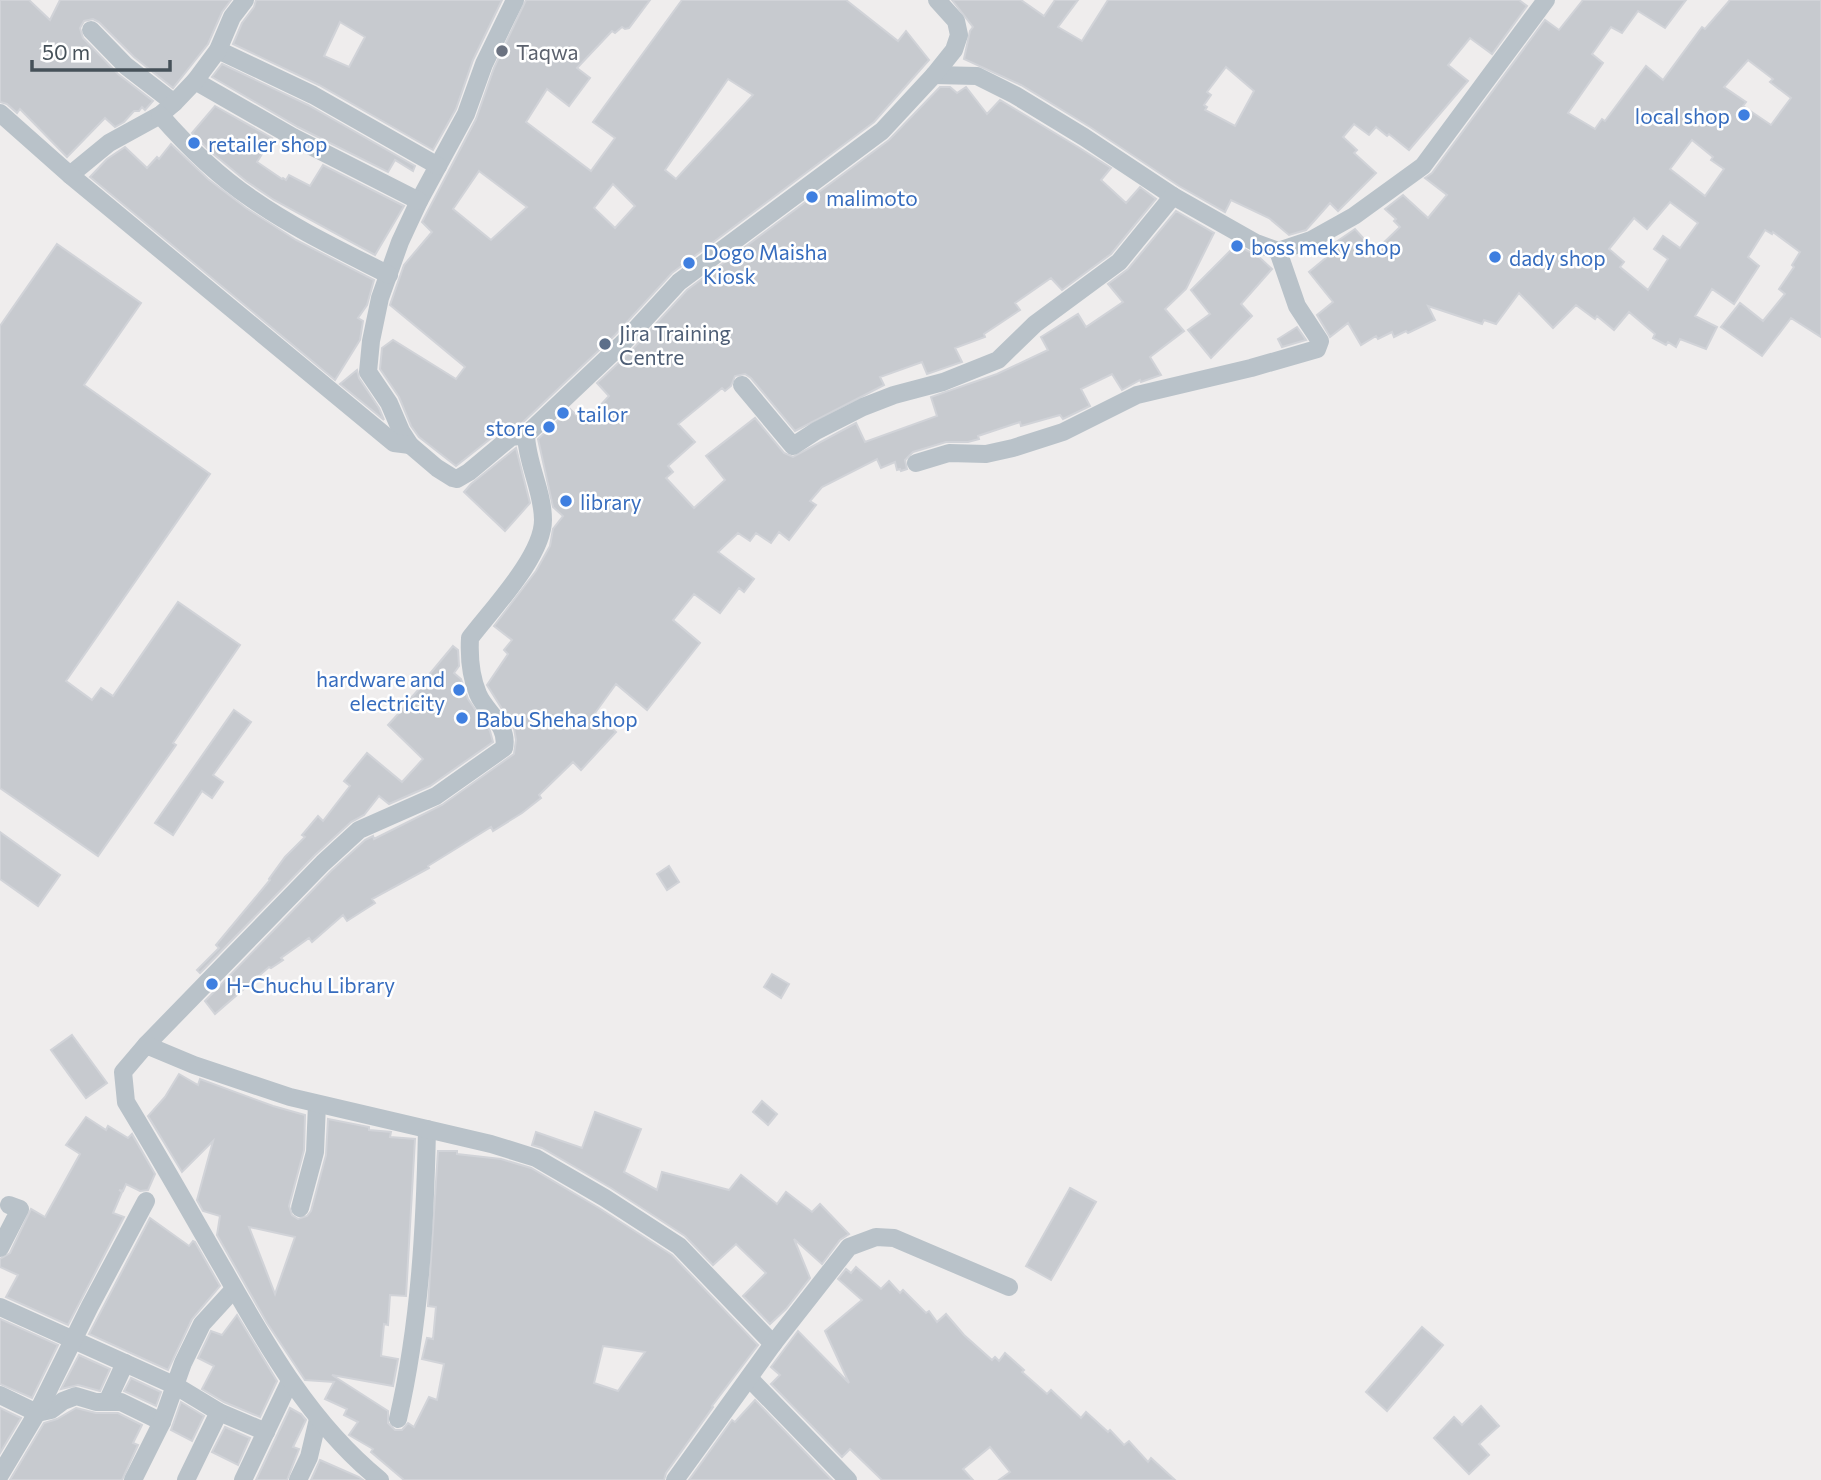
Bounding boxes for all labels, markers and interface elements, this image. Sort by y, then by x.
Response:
scale bar [32,28,170,72]
text: 50 m [42,39,90,64]
place label: Taqwa [516,39,579,64]
marker: Taqwa [494,43,510,59]
place label: local shop [1635,103,1730,128]
marker: local shop [1736,107,1752,123]
place label: retailer shop [208,131,327,156]
marker: retailer shop [186,135,202,151]
place label: malimoto [826,185,918,210]
marker: malimoto [804,189,820,205]
place label: boss meky shop [1251,234,1401,259]
marker: boss meky shop [1229,238,1245,254]
place label: Dogo Maisha Kiosk [703,239,828,288]
place label: dady shop [1509,245,1606,270]
marker: dady shop [1487,249,1503,265]
marker: Dogo Maisha Kiosk [681,255,697,271]
place label: Jira Training Centre [619,320,731,369]
marker: Jira Training Centre [597,336,613,352]
place label: tailor [577,401,628,426]
marker: tailor [555,405,571,421]
place label: store [485,415,535,440]
marker: store [541,419,557,435]
place label: library [580,489,642,514]
marker: library [558,493,574,509]
place label: hardware and electricity [316,666,445,715]
marker: hardware and electricity [451,682,467,698]
place label: Babu Sheha shop [476,706,638,731]
marker: Babu Sheha shop [454,710,470,726]
place label: H-Chuchu Library [226,972,395,997]
marker: H-Chuchu Library [204,976,220,992]

